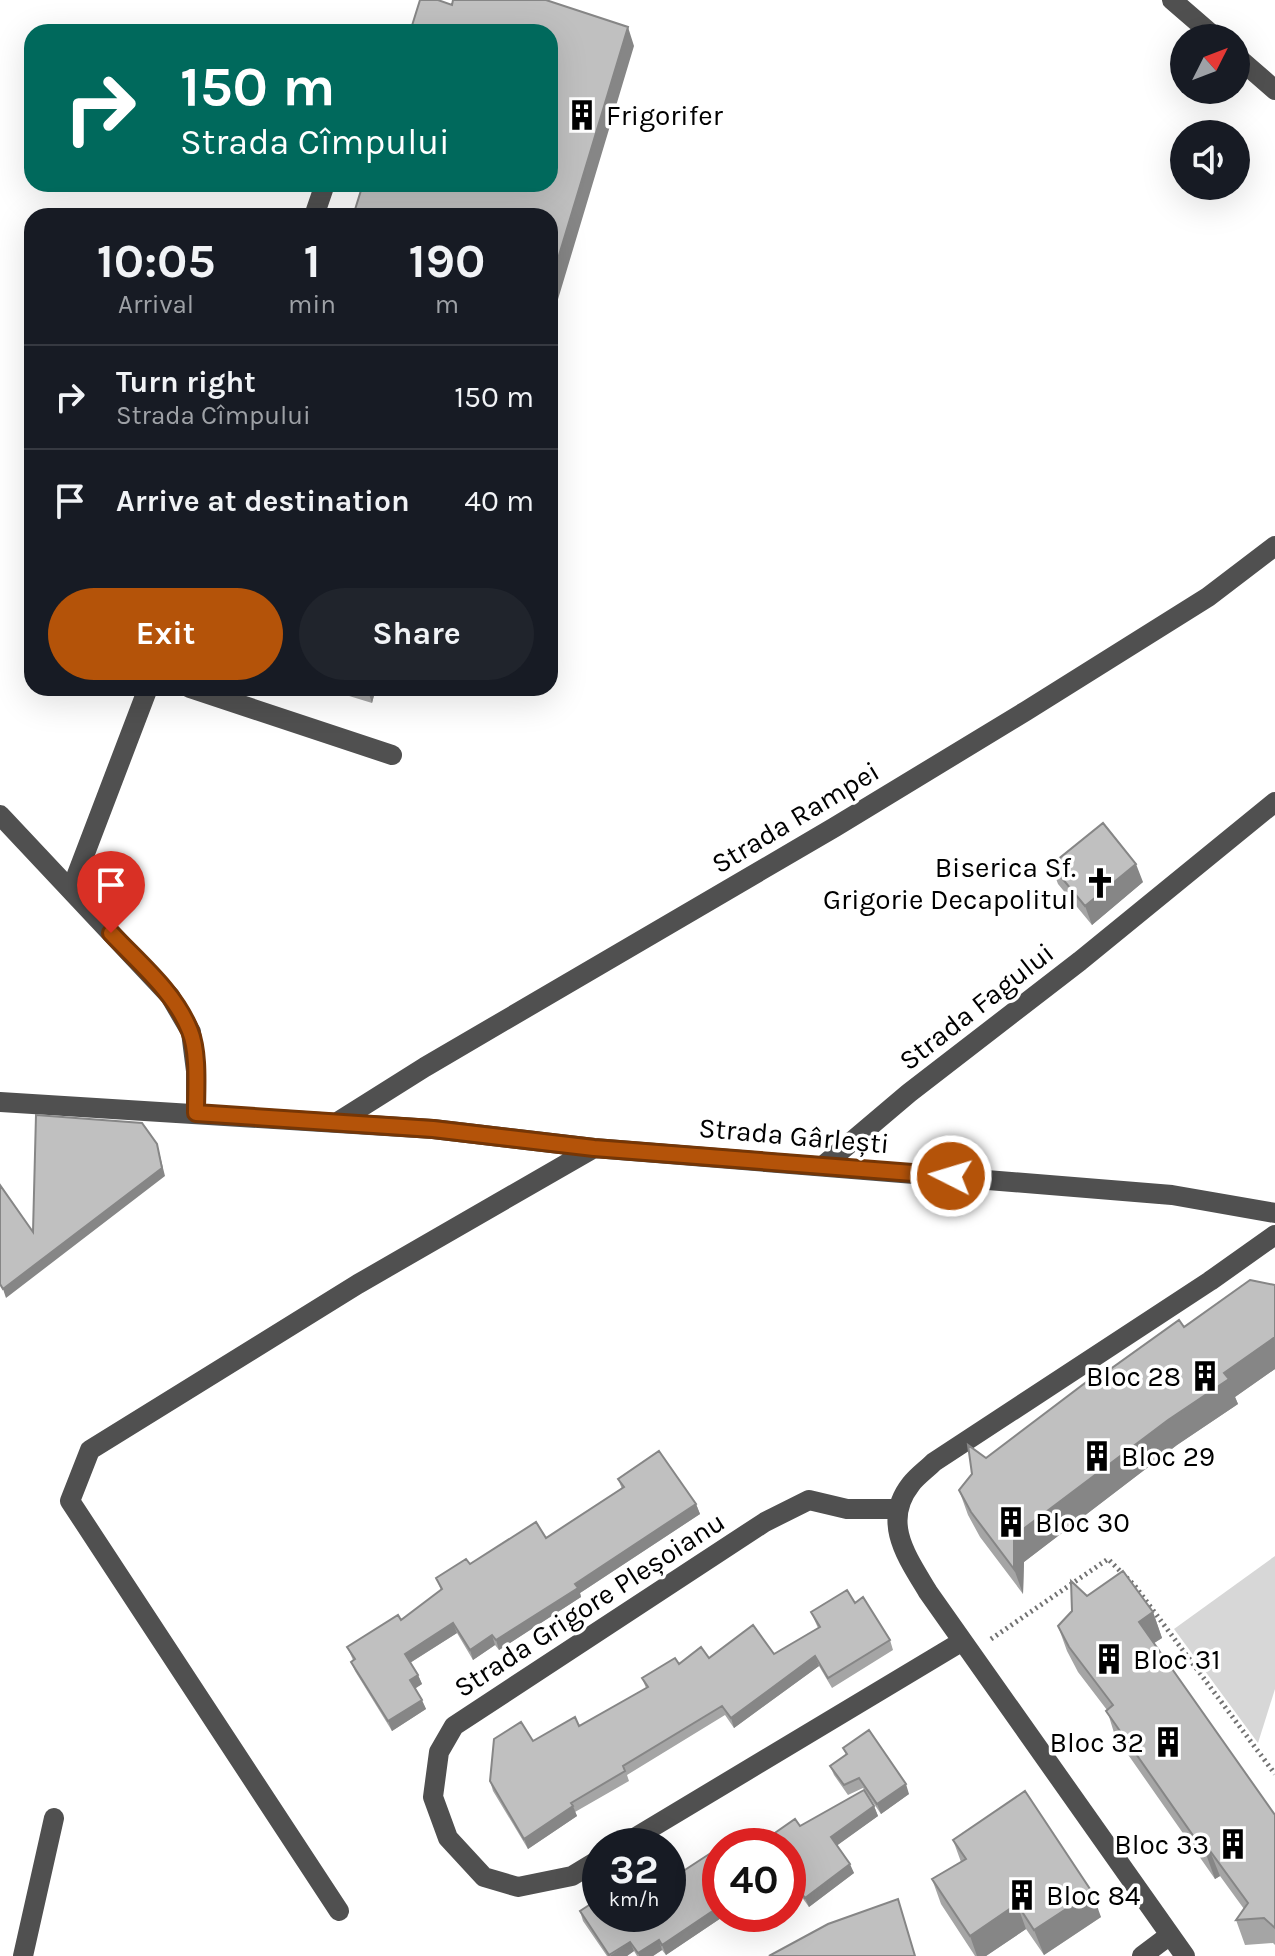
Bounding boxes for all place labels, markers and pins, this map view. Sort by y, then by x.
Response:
building icon: Frigorifer [565,98,599,132]
place label: Frigorifer [606,99,724,132]
pin [77,851,145,933]
place label: Biserica Sf. Grigorie Decapolitul [823,851,1076,916]
church icon: Biserica Sf. Grigorie Decapolitul [1083,866,1117,900]
building icon: Bloc 28 [1188,1359,1222,1393]
place label: Bloc 28 [1086,1360,1181,1393]
building icon: Bloc 29 [1080,1439,1114,1473]
place label: Bloc 29 [1121,1440,1215,1473]
building icon: Bloc 30 [994,1505,1028,1539]
place label: Bloc 30 [1035,1506,1130,1539]
building icon: Bloc 31 [1092,1642,1126,1676]
place label: Bloc 31 [1133,1643,1220,1676]
building icon: Bloc 32 [1151,1725,1185,1759]
place label: Bloc 32 [1050,1726,1144,1759]
building icon: Bloc 33 [1216,1827,1250,1861]
place label: Bloc 33 [1114,1828,1209,1861]
building icon: Bloc 84 [1005,1878,1039,1912]
place label: Bloc 84 [1046,1879,1141,1912]

